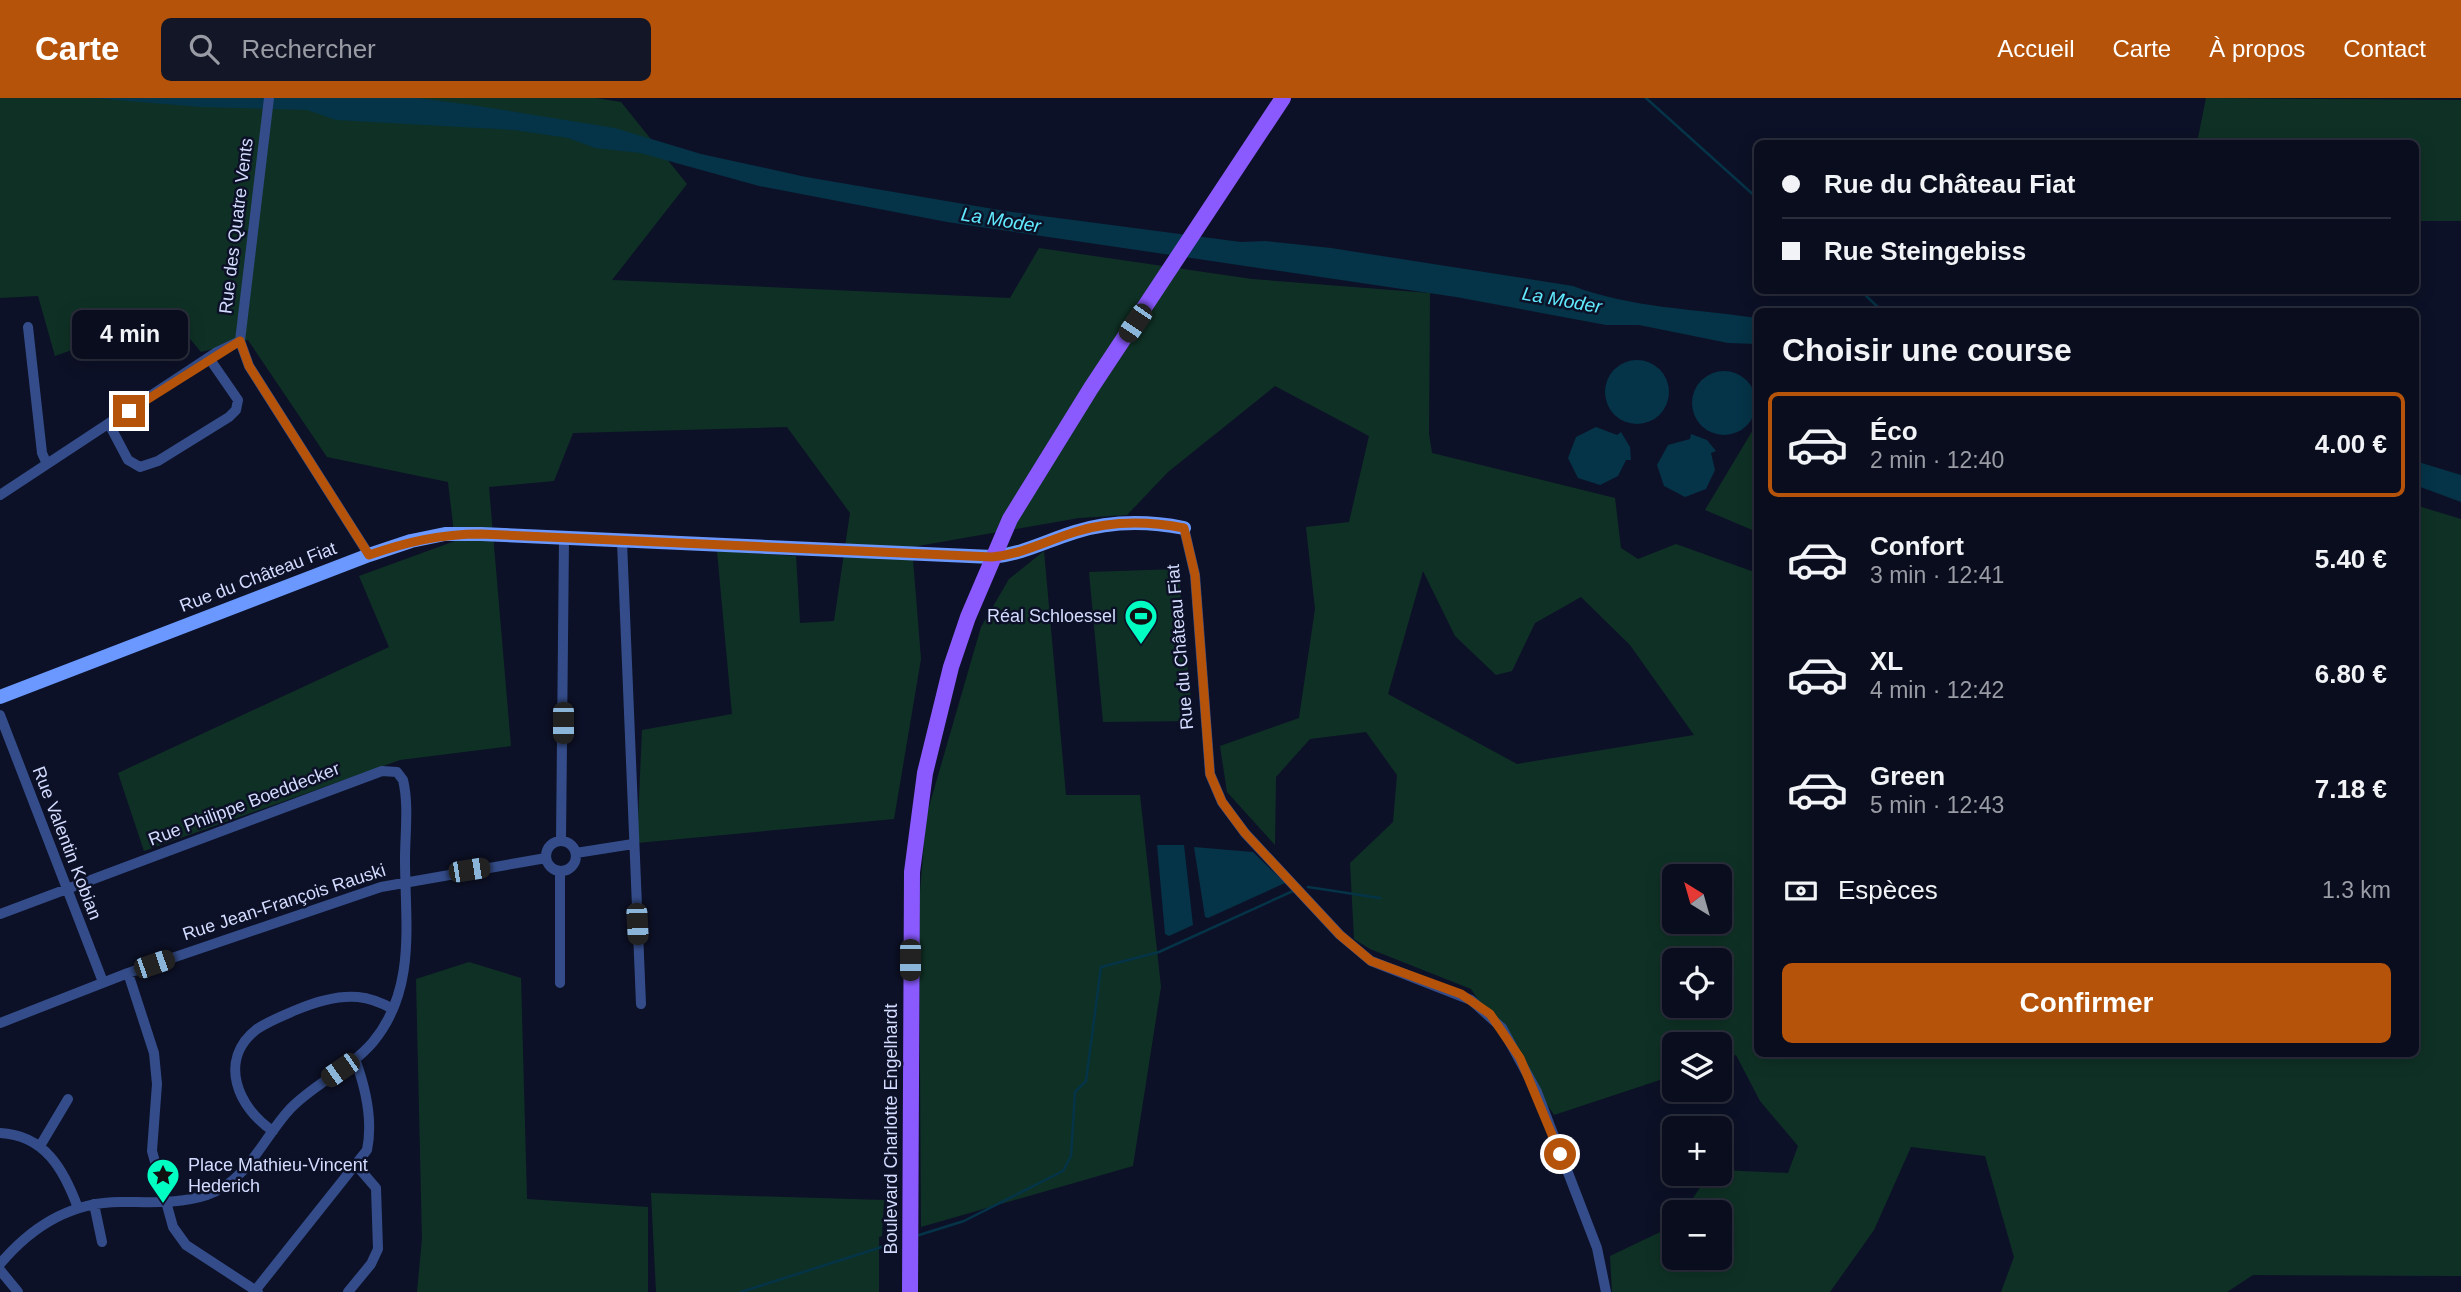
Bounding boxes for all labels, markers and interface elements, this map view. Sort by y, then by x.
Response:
search box [161,18,651,81]
text: Carte [35,30,119,67]
icon: search [185,30,223,68]
text: Rechercher [241,34,376,64]
text: Accueil [1997,35,2075,62]
text: Carte [2113,35,2171,62]
text: À propos [2209,35,2305,62]
text: Contact [2343,35,2426,62]
street label: Rue des Quatre Vents [215,137,257,315]
text: Rue du Château Fiat [1824,169,2075,199]
water label: La Moder [960,203,1043,237]
text: Rue Steingebiss [1824,236,2026,266]
water label: La Moder [1521,283,1604,317]
car [1115,300,1156,346]
callout: 4 min [71,310,187,358]
text: 4 min [100,321,160,347]
text: Choisir une course [1782,332,2072,368]
route end [113,395,145,427]
icon: car [1786,413,1849,476]
text: Éco [1870,416,1918,446]
text: 4.00 € [2315,429,2387,459]
text: 2 min · 12:40 [1870,447,2004,473]
icon: car [1786,528,1849,591]
text: Confort [1870,531,1964,561]
street label: Rue du Château Fiat [177,538,339,616]
text: 5.40 € [2315,544,2387,574]
text: 3 min · 12:41 [1870,562,2004,588]
street label: Rue du Château Fiat [1163,563,1197,731]
sports icon: Réal Schloessel [1122,597,1160,646]
place label: Réal Schloessel [987,606,1116,626]
icon: car [1786,643,1849,706]
text: XL [1870,646,1903,676]
text: 6.80 € [2315,659,2387,689]
text: 4 min · 12:42 [1870,677,2004,703]
car [553,702,574,744]
street label: Rue Philippe Boeddecker [146,758,342,850]
icon: car [1786,758,1849,821]
text: Green [1870,761,1945,791]
street label: Rue Valentin Kobian [28,763,106,923]
text: 7.18 € [2315,774,2387,804]
text: 5 min · 12:43 [1870,792,2004,818]
car [447,856,492,884]
street label: Rue Jean-François Rauski [180,860,388,944]
north arrow [1662,864,1732,934]
map controls [1662,864,1732,1270]
icon: cash [1782,872,1820,910]
text: Espèces [1838,875,1938,905]
text: 1.3 km [2322,877,2391,903]
car [626,902,649,946]
car [900,939,921,981]
car [131,947,178,981]
button: locate [1662,948,1732,1018]
button: Confirmer [1782,963,2391,1043]
street label: Boulevard Charlotte Engelhardt [881,1003,901,1255]
button: layers [1662,1032,1732,1102]
car [317,1049,364,1091]
button: + [1662,1116,1732,1186]
route start [1544,1138,1576,1170]
place label: Place Mathieu-Vincent Hederich [188,1155,368,1196]
place icon: Place Mathieu-Vincent Hederich [144,1156,182,1205]
button: − [1662,1200,1732,1270]

